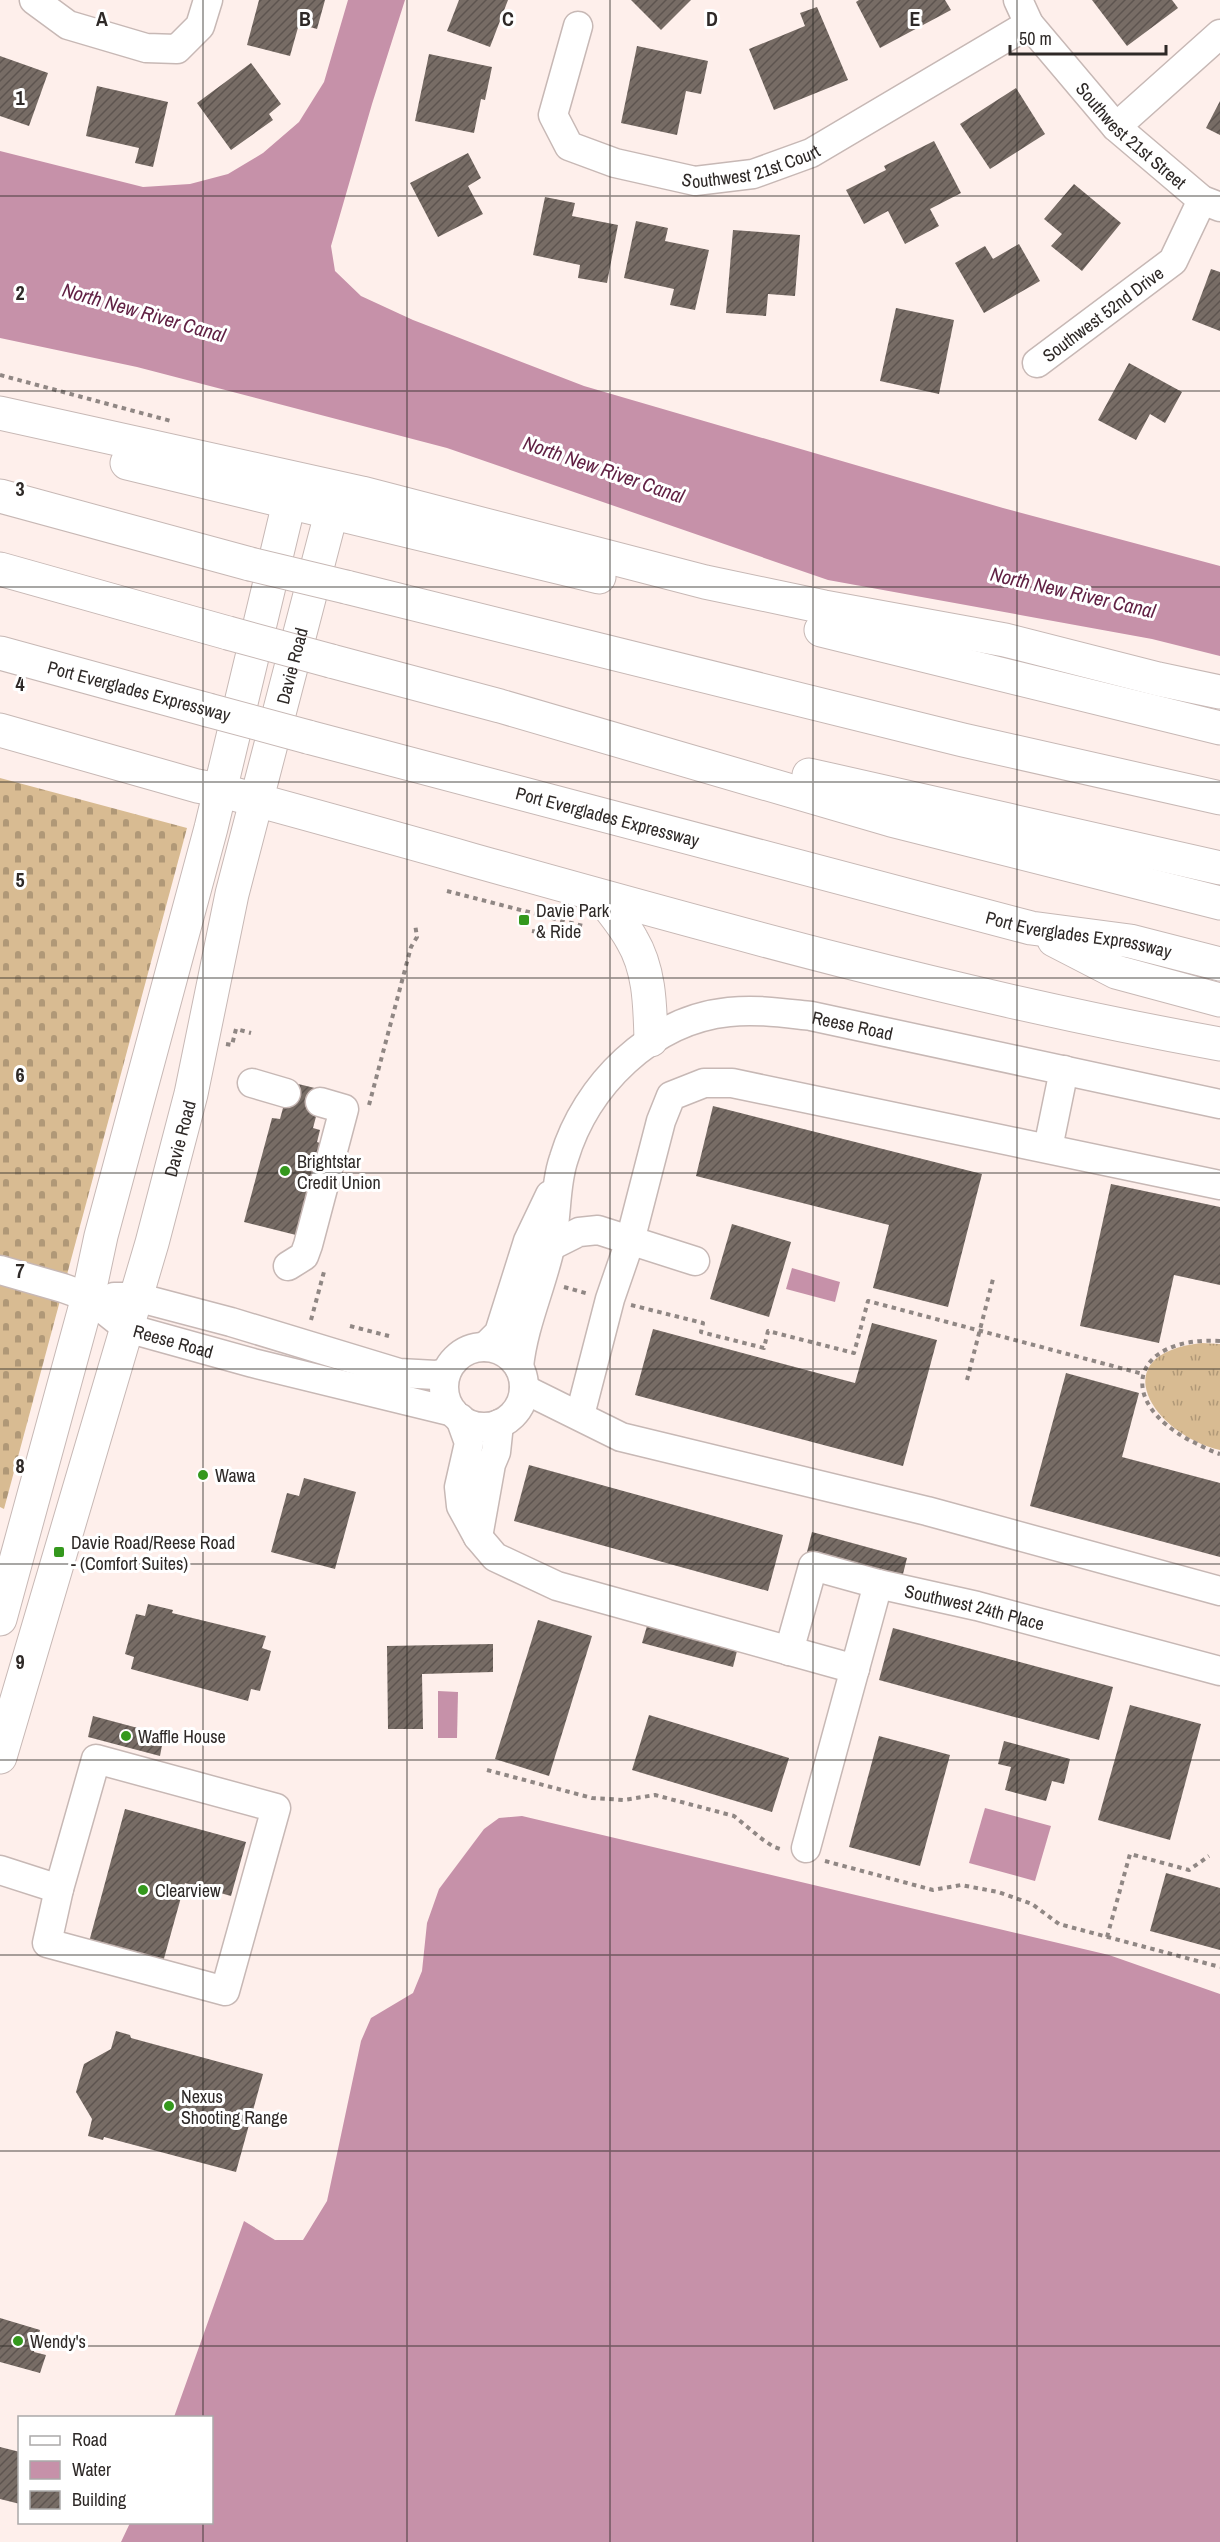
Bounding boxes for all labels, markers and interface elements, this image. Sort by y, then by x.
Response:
text: A [96,5,108,32]
text: B [299,5,311,32]
text: C [502,5,514,32]
text: D [706,5,718,32]
text: E [910,5,921,32]
scale bar [1010,18,1166,56]
text: 50 m [1019,26,1052,51]
street label: Southwest 21st Street [1071,77,1192,194]
text: 1 [15,84,25,111]
street label: Southwest 21st Court [680,138,824,194]
street label: Southwest 52nd Drive [1037,260,1168,367]
water label: North New River Canal [59,276,229,348]
text: 2 [15,279,25,306]
water label: North New River Canal [520,429,688,509]
text: 3 [15,475,25,502]
water label: North New River Canal [988,560,1159,624]
street label: Davie Road [270,625,313,707]
street label: Port Everglades Expressway [45,655,234,728]
text: 4 [15,670,25,697]
street label: Port Everglades Expressway [513,780,703,853]
text: 5 [15,866,25,893]
place label: Davie Park & Ride [536,898,610,944]
street label: Port Everglades Expressway [983,904,1175,964]
marker: Davie Park & Ride [517,913,531,927]
street label: Reese Road [810,1004,895,1046]
text: 6 [15,1061,25,1088]
street label: Davie Road [157,1098,201,1179]
place label: Brightstar Credit Union [297,1149,381,1195]
marker: Brightstar Credit Union [278,1164,292,1178]
text: 7 [15,1257,25,1284]
street label: Reese Road [130,1318,216,1364]
text: 8 [15,1452,25,1479]
place label: Wawa [215,1463,255,1488]
marker: Wawa [196,1468,210,1482]
place label: Davie Road/Reese Road - (Comfort Suites) [71,1530,235,1576]
marker: Davie Road/Reese Road - (Comfort Suites) [52,1545,66,1559]
street label: Southwest 24th Place [902,1578,1047,1636]
text: 9 [15,1648,25,1675]
place label: Waffle House [138,1724,226,1749]
marker: Waffle House [119,1729,133,1743]
place label: Clearview [155,1878,221,1903]
marker: Clearview [136,1883,150,1897]
place label: Nexus Shooting Range [181,2084,288,2130]
marker: Nexus Shooting Range [162,2099,176,2113]
place label: Wendy's [30,2329,86,2354]
marker: Wendy's [11,2334,25,2348]
legend [18,2416,213,2524]
text: Road [72,2427,107,2452]
text: Water [72,2457,111,2482]
text: Building [72,2487,127,2512]

